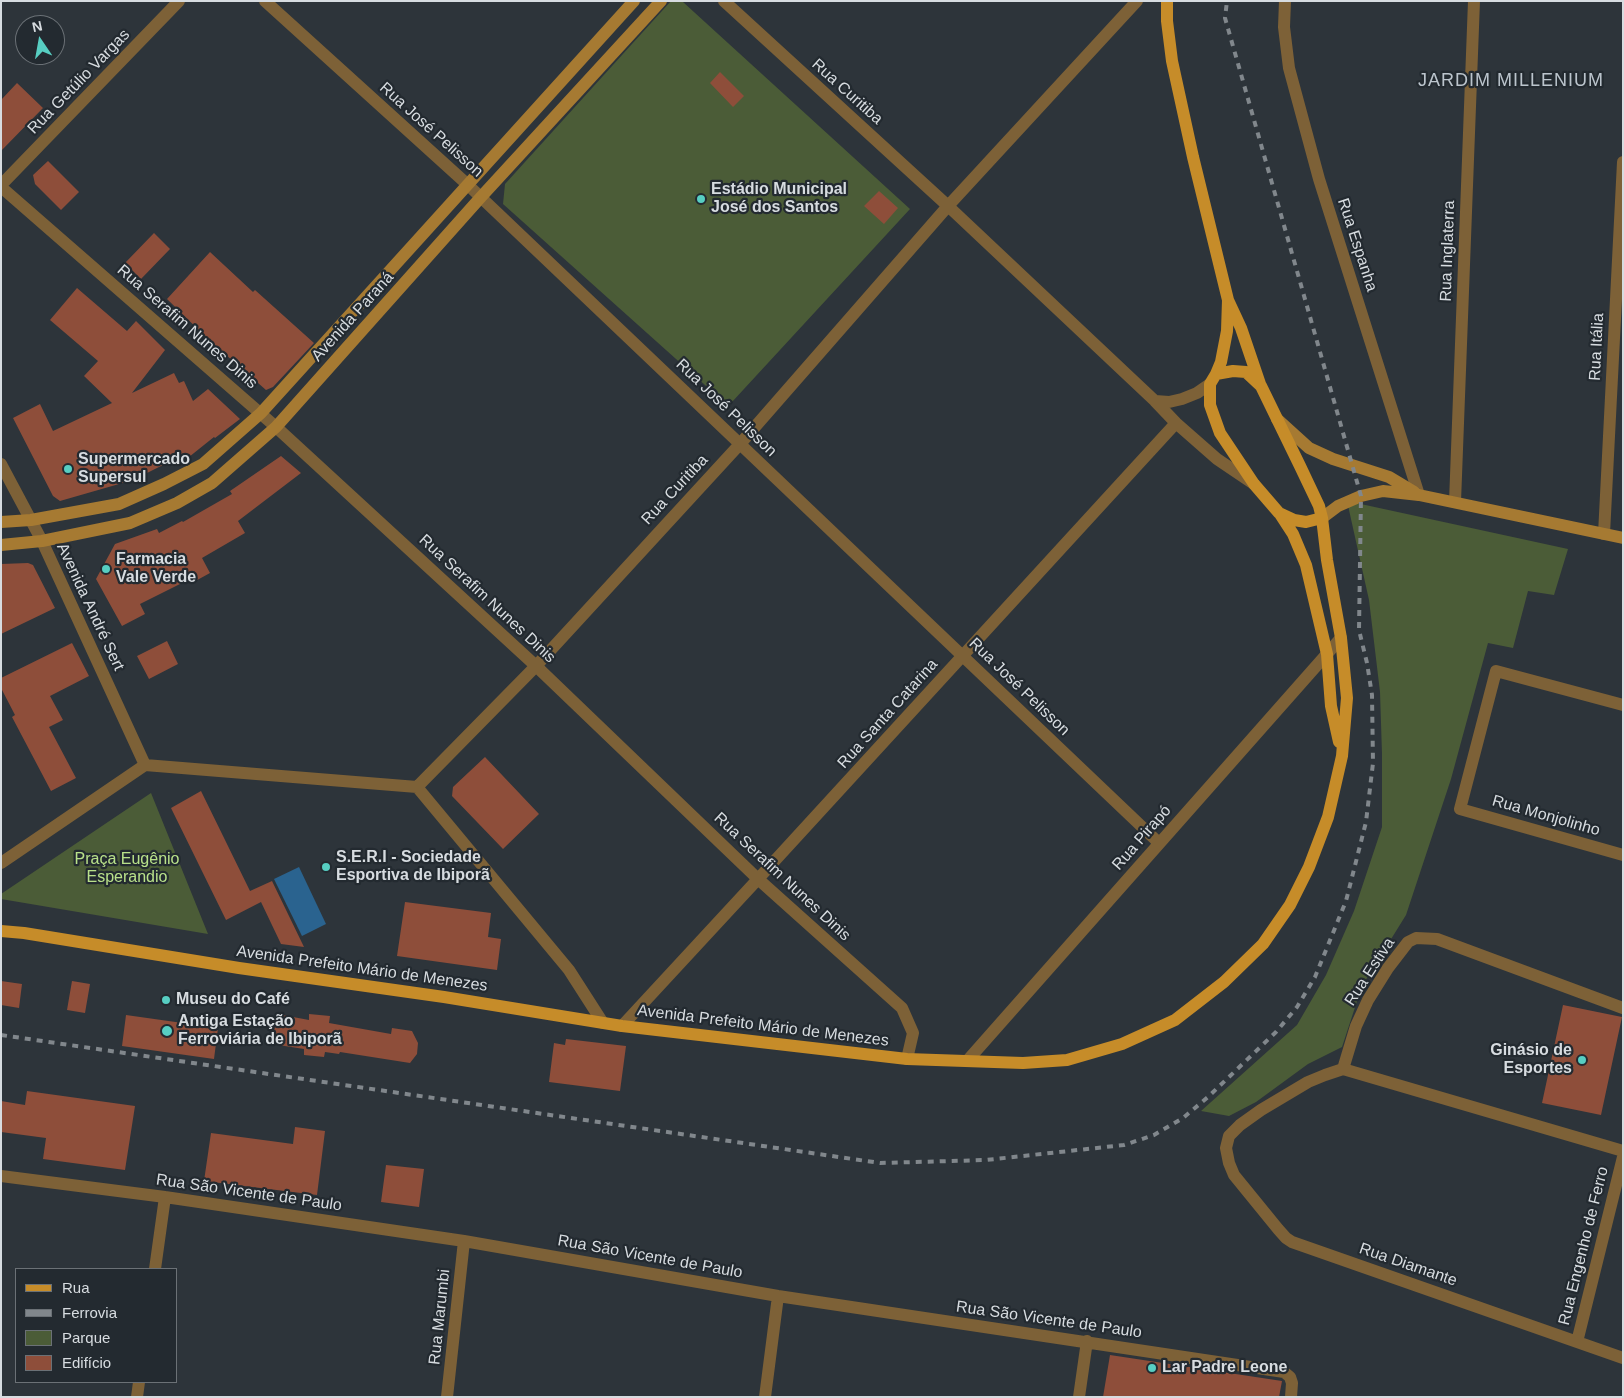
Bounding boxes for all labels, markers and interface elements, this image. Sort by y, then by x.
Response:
north arrow [15,15,65,65]
text: N [30,17,44,35]
street label: Rua Getúlio Vargas [24,26,134,138]
street label: Rua Curitiba [808,55,886,129]
district label: JARDIM MILLENIUM [1416,70,1606,92]
street label: Rua José Pelisson [375,79,487,181]
place label: Estádio Municipal José dos Santos [711,180,847,218]
marker: Estádio Municipal José dos Santos [695,193,707,205]
street label: Rua Espanha [1333,196,1381,294]
street label: Rua Inglaterra [1437,200,1459,302]
street label: Rua Serafim Nunes Dinis [113,261,261,393]
street label: Avenida Paraná [308,268,398,366]
street label: Rua Itália [1586,313,1608,381]
street label: Rua José Pelisson [672,355,780,461]
place label: Supermercado Supersul [78,450,190,488]
street label: Rua Curitiba [638,451,712,529]
marker: Supermercado Supersul [62,463,74,475]
street label: Rua Serafim Nunes Dinis [415,531,559,667]
street label: Avenida André Sert [52,540,128,674]
place label: Farmacia Vale Verde [116,550,196,588]
marker: Farmacia Vale Verde [100,563,112,575]
street label: Rua José Pelisson [965,634,1073,740]
street label: Rua Santa Catarina [834,655,942,773]
street label: Rua Monjolinho [1490,791,1602,841]
street label: Rua Pirapó [1108,801,1176,875]
street label: Rua Serafim Nunes Dinis [710,809,854,945]
place label: S.E.R.I - Sociedade Esportiva de Ibiporã [336,848,490,886]
park label: Praça Eugênio Esperandio [75,850,179,888]
marker: S.E.R.I - Sociedade Esportiva de Ibiporã [320,861,332,873]
street label: Rua Estiva [1341,934,1399,1010]
street label: Avenida Prefeito Mário de Menezes [235,942,489,996]
place label: Museu do Café [176,990,290,1010]
marker: Museu do Café [160,994,172,1006]
street label: Avenida Prefeito Mário de Menezes [636,1001,890,1051]
place label: Antiga Estação Ferroviária de Ibiporã [178,1012,342,1050]
marker: Antiga Estação Ferroviária de Ibiporã [160,1024,174,1038]
place label: Ginásio de Esportes [1490,1041,1572,1079]
marker: Ginásio de Esportes [1576,1054,1588,1066]
street label: Rua Engenho de Ferro [1555,1165,1613,1327]
street label: Rua São Vicente de Paulo [155,1170,343,1216]
street label: Rua São Vicente de Paulo [556,1231,744,1283]
street label: Rua Diamante [1357,1239,1459,1291]
legend [15,1268,178,1383]
street label: Rua Marumbi [425,1268,455,1366]
text: Rua [62,1279,90,1296]
street label: Rua São Vicente de Paulo [955,1297,1143,1343]
text: Ferrovia [62,1304,117,1321]
text: Parque [62,1329,110,1346]
text: Edifício [62,1354,111,1371]
place label: Lar Padre Leone [1162,1358,1287,1378]
marker: Lar Padre Leone [1146,1362,1158,1374]

